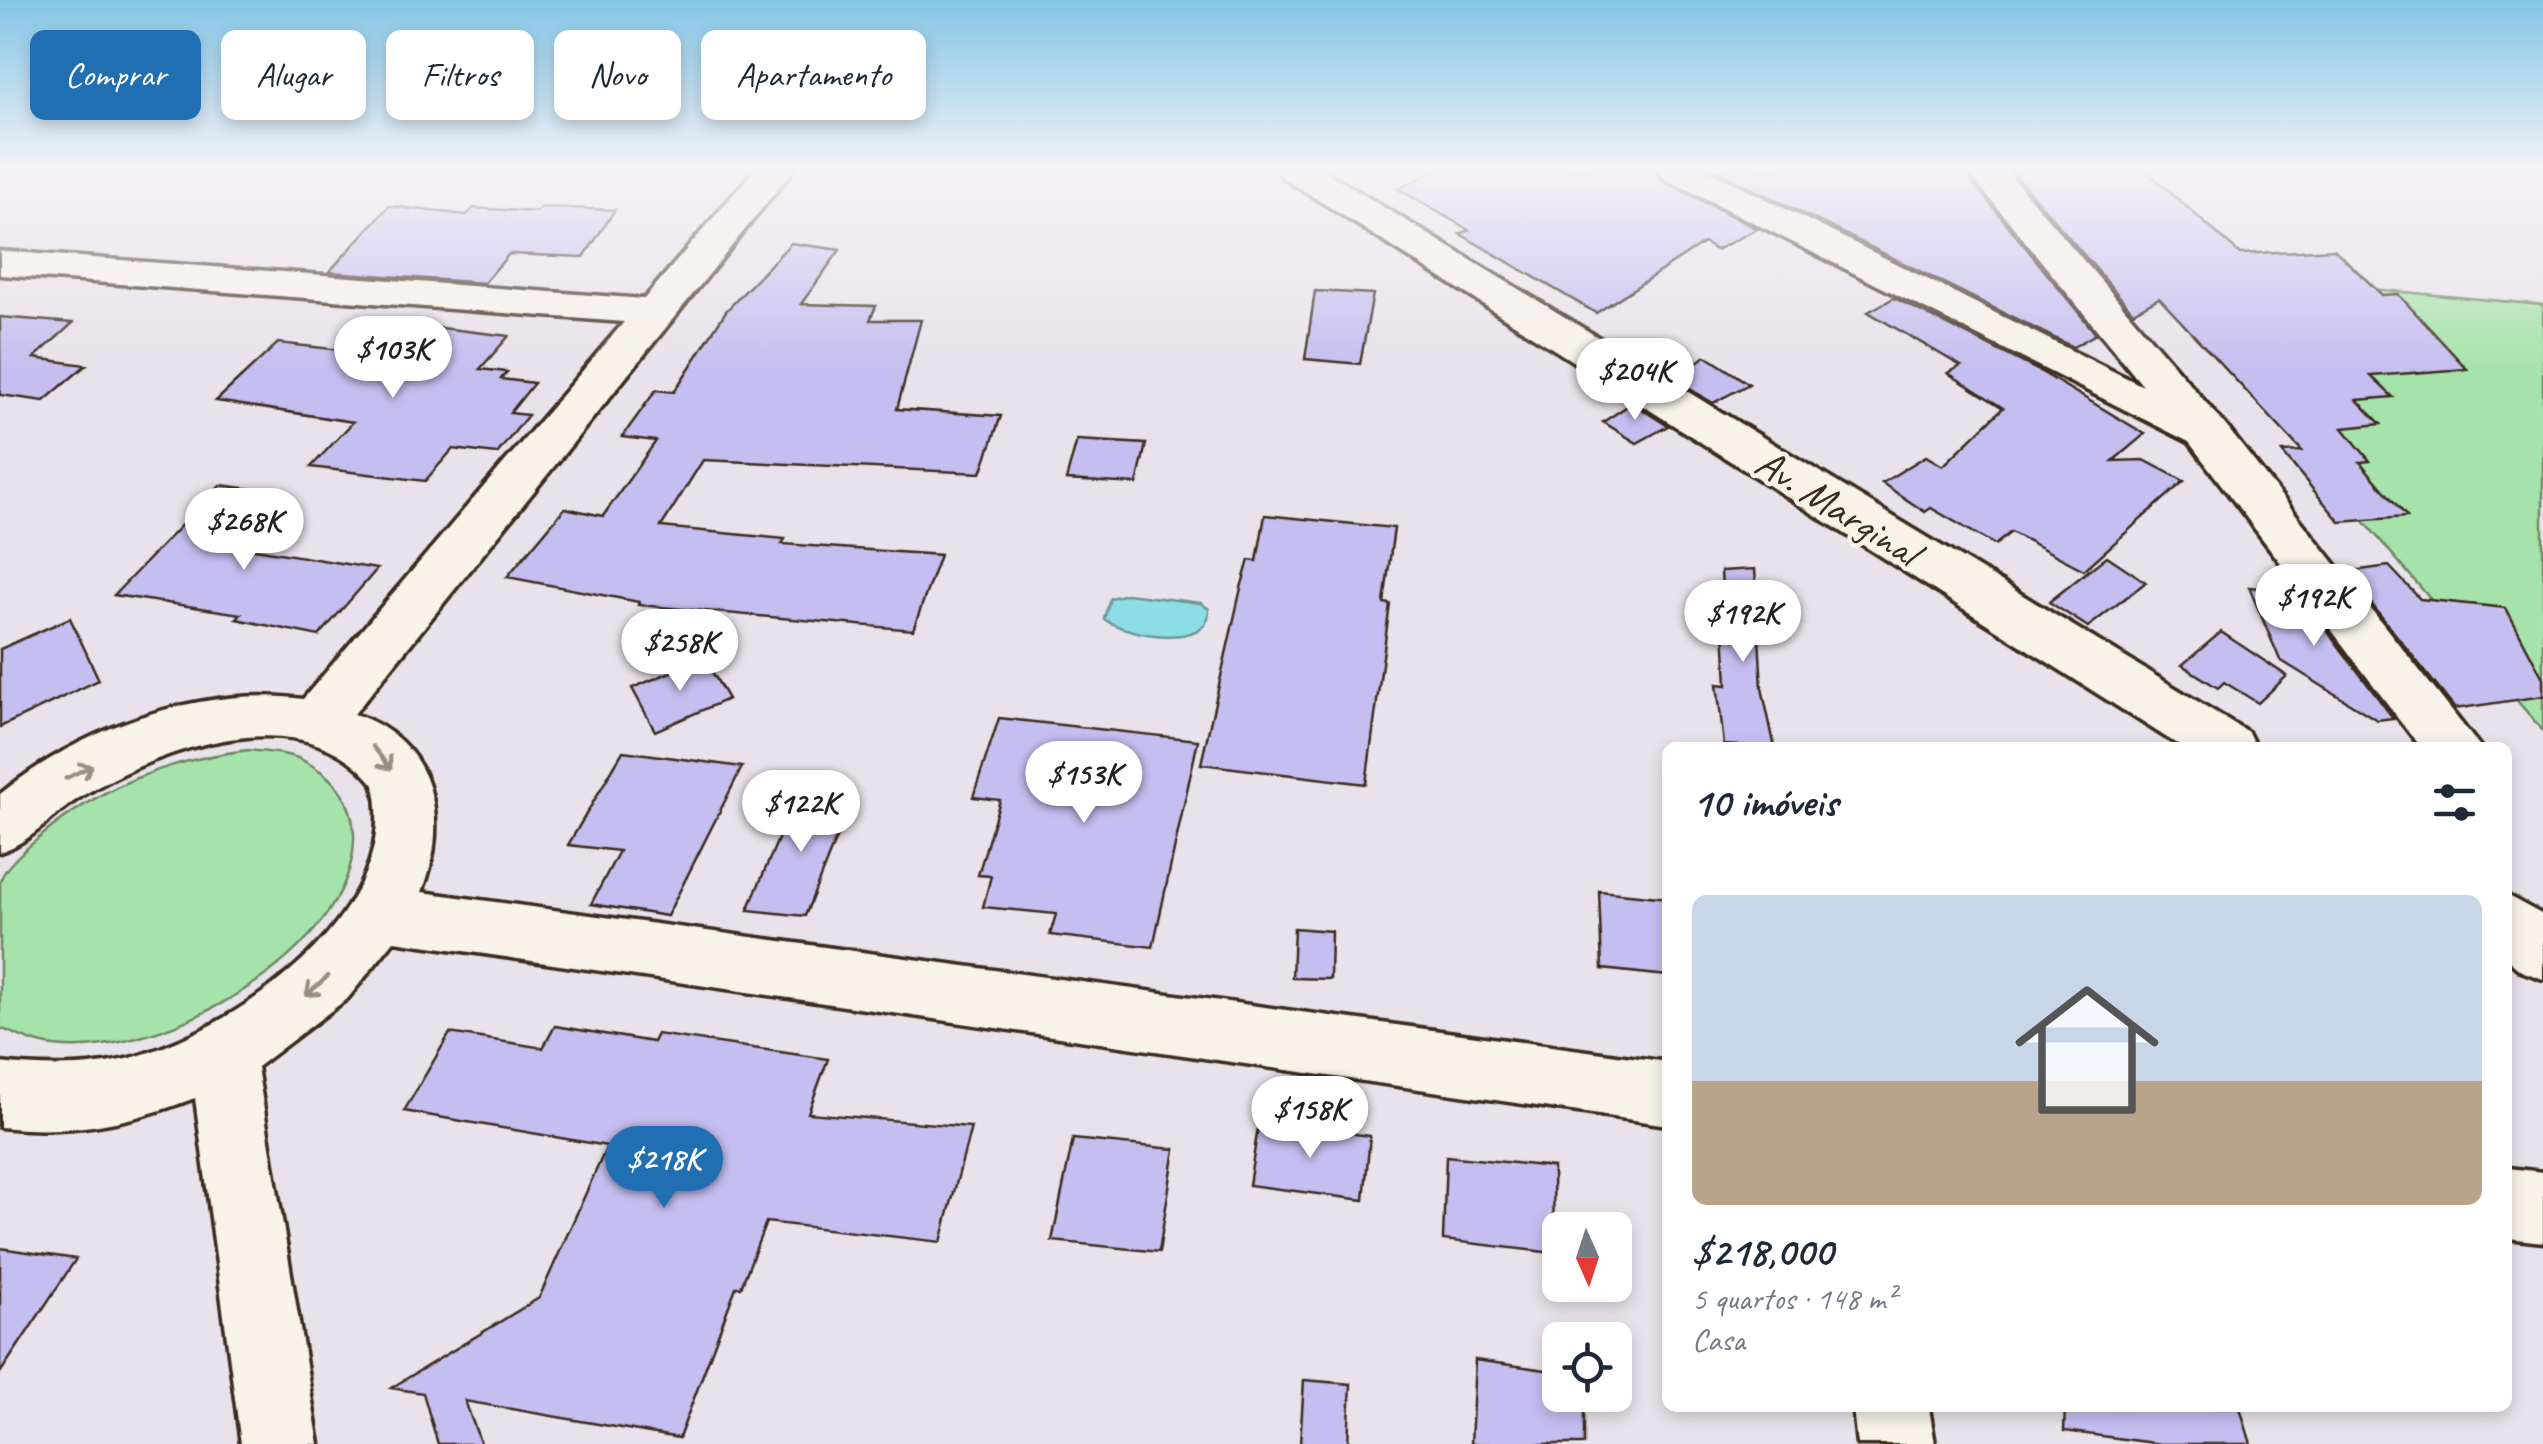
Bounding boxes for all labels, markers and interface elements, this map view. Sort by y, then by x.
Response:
chip: Comprar [30,30,201,120]
chip: Alugar [221,30,366,120]
chip: Filtros [386,30,534,120]
chip: Novo [554,30,681,120]
chip: Apartamento [701,30,926,120]
pin: $103K [323,316,463,401]
text: $103K [356,328,430,369]
pin: $204K [1565,338,1705,423]
text: $204K [1598,350,1672,391]
street label: Av. Marginal [1746,436,1935,582]
pin: $268K [174,488,314,573]
text: $268K [207,500,281,541]
pin: $192K [2244,564,2384,649]
text: $192K [2277,576,2351,617]
pin: $192K [1673,580,1813,665]
text: $192K [1706,592,1780,633]
pin: $258K [610,609,750,694]
text: $258K [643,621,717,662]
pin: $153K [1014,741,1154,826]
one-way arrow [371,744,392,771]
text: $153K [1047,753,1121,794]
one-way arrow [64,761,94,780]
pin: $122K [731,770,871,855]
icon: filters [2427,775,2482,830]
text: 10 imóveis [1692,776,1838,829]
text: $122K [764,782,838,823]
icon: home [1997,960,2177,1140]
one-way arrow [305,974,331,997]
pin: $158K [1240,1076,1380,1161]
text: $158K [1273,1088,1347,1129]
pin: $218K [594,1126,734,1211]
text: $218K [627,1138,701,1179]
north arrow [1542,1212,1632,1302]
map controls [1542,1212,1632,1412]
text: $218,000 [1692,1225,1833,1278]
text: 5 quartos · 148 m² [1692,1278,1895,1319]
text: Casa [1692,1319,1745,1360]
button: locate [1542,1322,1632,1412]

